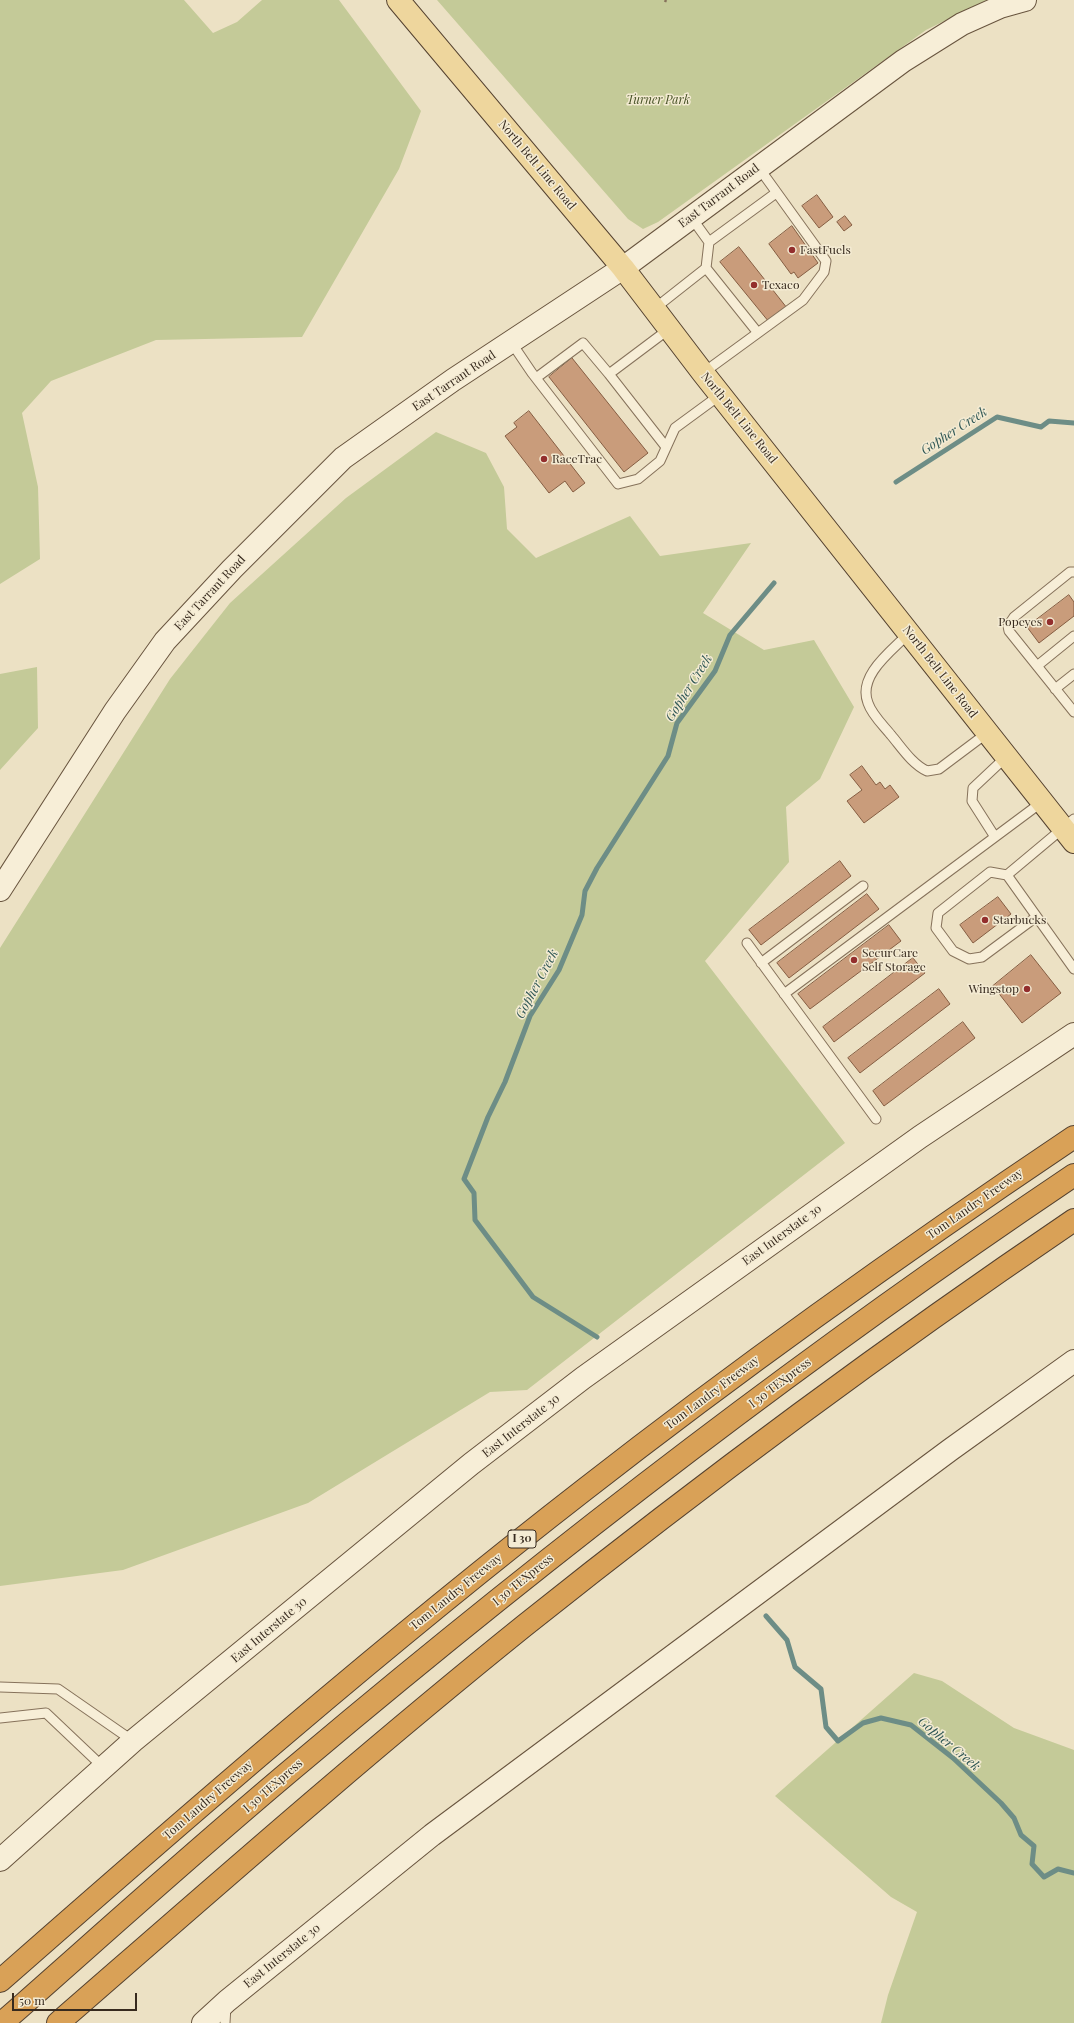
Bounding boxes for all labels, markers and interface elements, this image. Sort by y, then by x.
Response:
park label: Turner Park [626,93,690,107]
street label: North Belt Line Road [495,117,579,213]
street label: East Tarrant Road [676,161,762,231]
place label: FastFuels [800,243,851,257]
marker: FastFuels [787,245,797,255]
place label: Texaco [762,278,799,292]
marker: Texaco [749,280,759,290]
street label: East Tarrant Road [410,348,498,414]
street label: North Belt Line Road [698,370,780,466]
water label: Gopher Creek [918,404,990,458]
place label: RaceTrac [552,452,602,466]
marker: RaceTrac [539,454,549,464]
street label: East Tarrant Road [171,552,249,634]
place label: Popeyes [998,615,1042,629]
marker: Popeyes [1045,617,1055,627]
street label: North Belt Line Road [900,623,980,721]
water label: Gopher Creek [662,652,716,724]
place label: Starbucks [993,913,1046,927]
marker: Starbucks [980,915,990,925]
place label: SecurCare Self Storage [862,946,926,974]
water label: Gopher Creek [512,947,562,1021]
marker: SecurCare Self Storage [849,955,859,965]
place label: Wingstop [968,982,1019,996]
marker: Wingstop [1022,984,1032,994]
street label: Tom Landry Freeway [924,1165,1026,1243]
street label: East Interstate 30 [740,1201,824,1269]
street label: Tom Landry Freeway [662,1353,762,1433]
street label: I 30 TEXpress [746,1355,814,1411]
street label: East Interstate 30 [479,1391,563,1461]
road number: I 30 [508,1530,536,1548]
street label: Tom Landry Freeway [407,1551,505,1633]
street label: I 30 TEXpress [490,1551,556,1609]
street label: East Interstate 30 [228,1594,310,1666]
water label: Gopher Creek [915,1714,983,1774]
street label: I 30 TEXpress [240,1756,306,1816]
street label: Tom Landry Freeway [160,1757,256,1843]
street label: East Interstate 30 [241,1921,323,1991]
scale bar [14,1985,139,2011]
text: 50 m [19,1992,45,2008]

